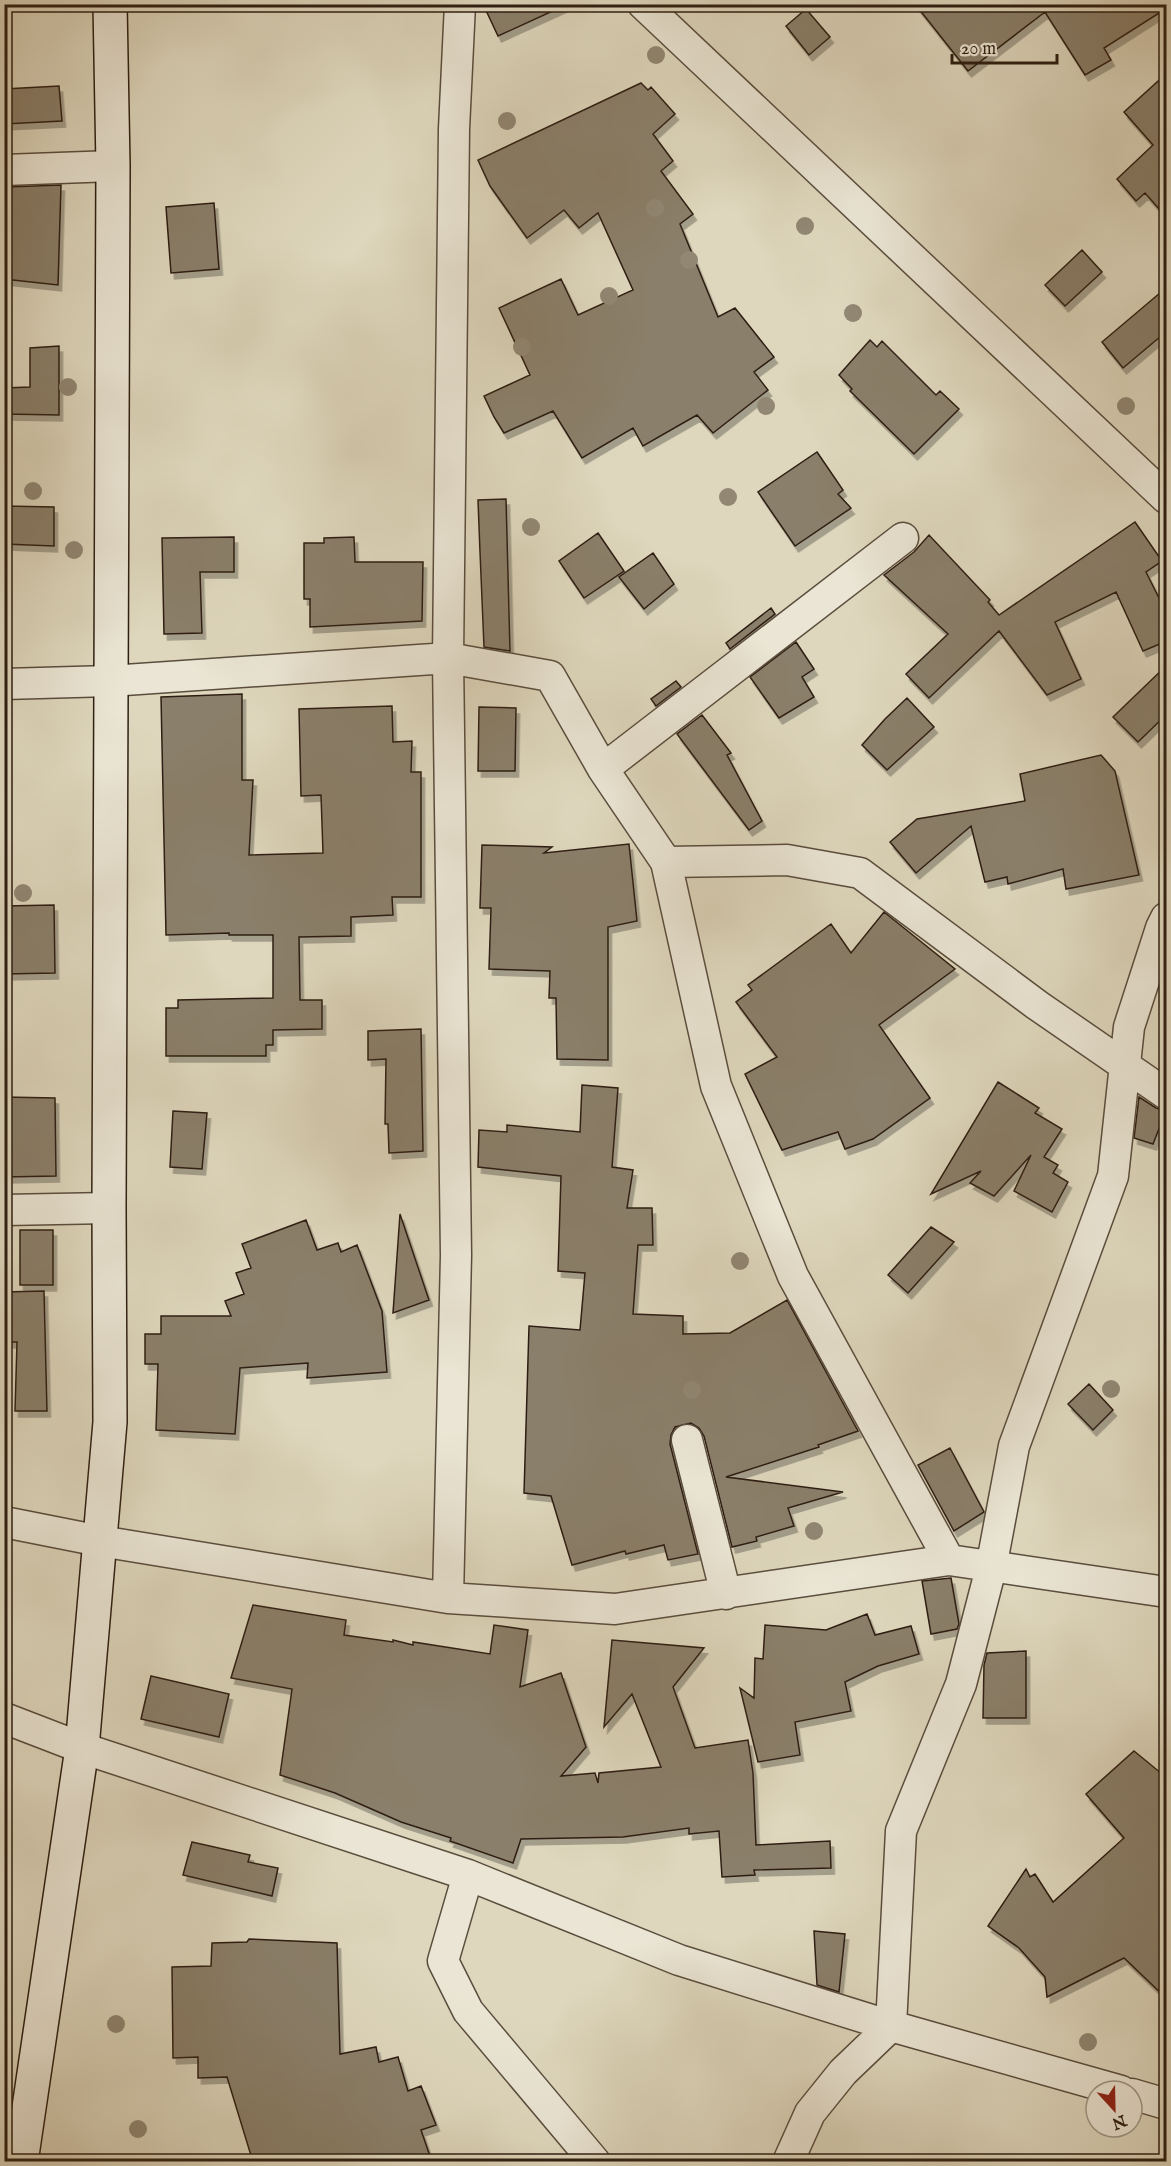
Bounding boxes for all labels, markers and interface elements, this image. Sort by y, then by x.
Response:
scale bar [952,27,1057,65]
text: 20 m [961,38,996,61]
north arrow [1084,2079,1144,2139]
text: N [1109,2109,1130,2133]

